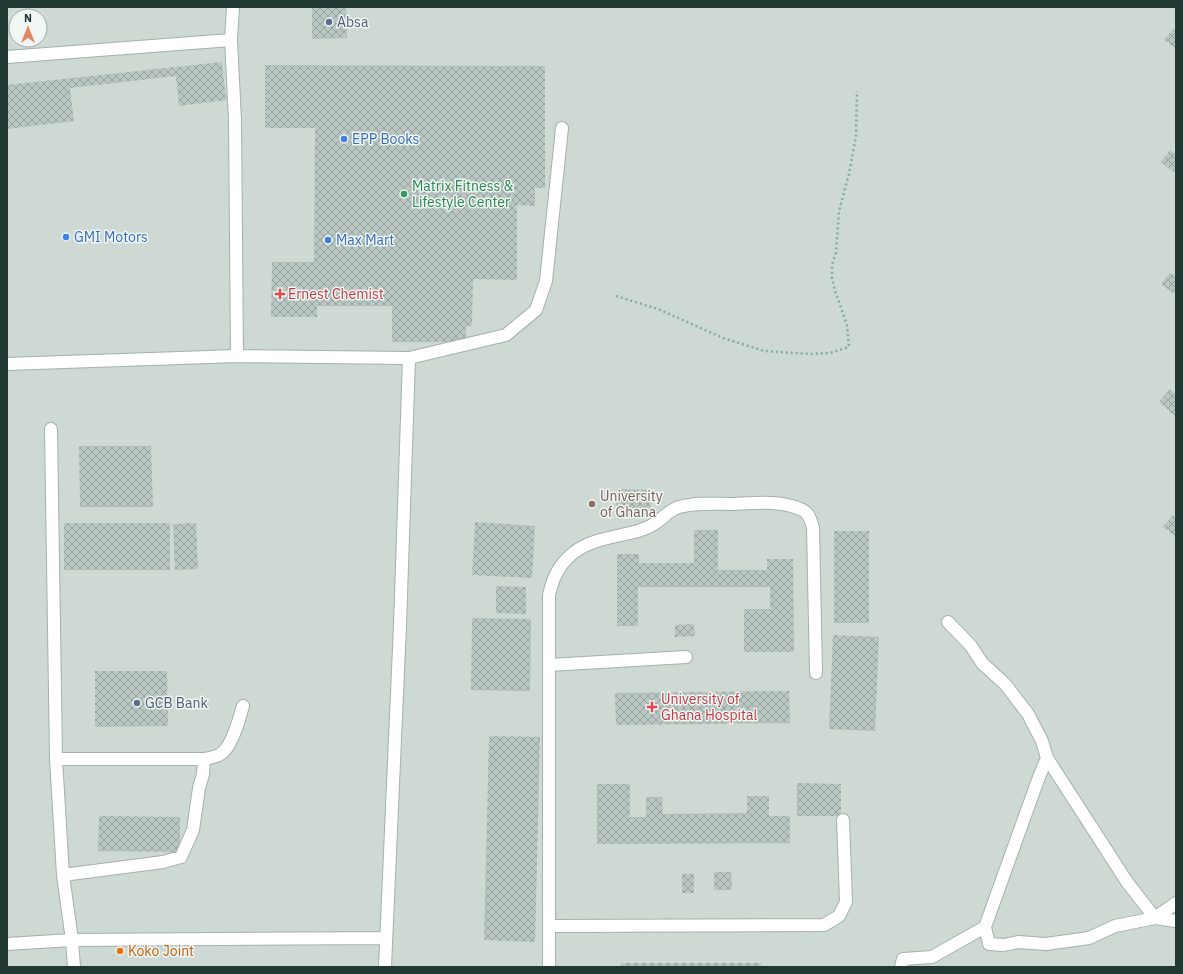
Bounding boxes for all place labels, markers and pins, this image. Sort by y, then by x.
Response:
place label: Absa [337,13,369,31]
marker: Absa [324,17,334,27]
place label: EPP Books [352,130,419,148]
marker: EPP Books [339,134,349,144]
place label: Matrix Fitness & Lifestyle Center [412,177,514,211]
marker: Matrix Fitness & Lifestyle Center [399,189,409,199]
place label: GMI Motors [74,228,148,246]
place label: Max Mart [336,231,394,249]
marker: GMI Motors [61,232,71,242]
marker: Max Mart [323,235,333,245]
place label: Ernest Chemist [288,285,384,303]
marker: Ernest Chemist [275,289,285,299]
place label: University of Ghana [600,487,663,521]
marker: University of Ghana [587,499,597,509]
place label: University of Ghana Hospital [661,690,757,724]
place label: GCB Bank [145,694,208,712]
marker: GCB Bank [132,698,142,708]
marker: University of Ghana Hospital [646,701,658,713]
place label: Koko Joint [128,942,194,960]
marker: Koko Joint [115,946,125,956]

